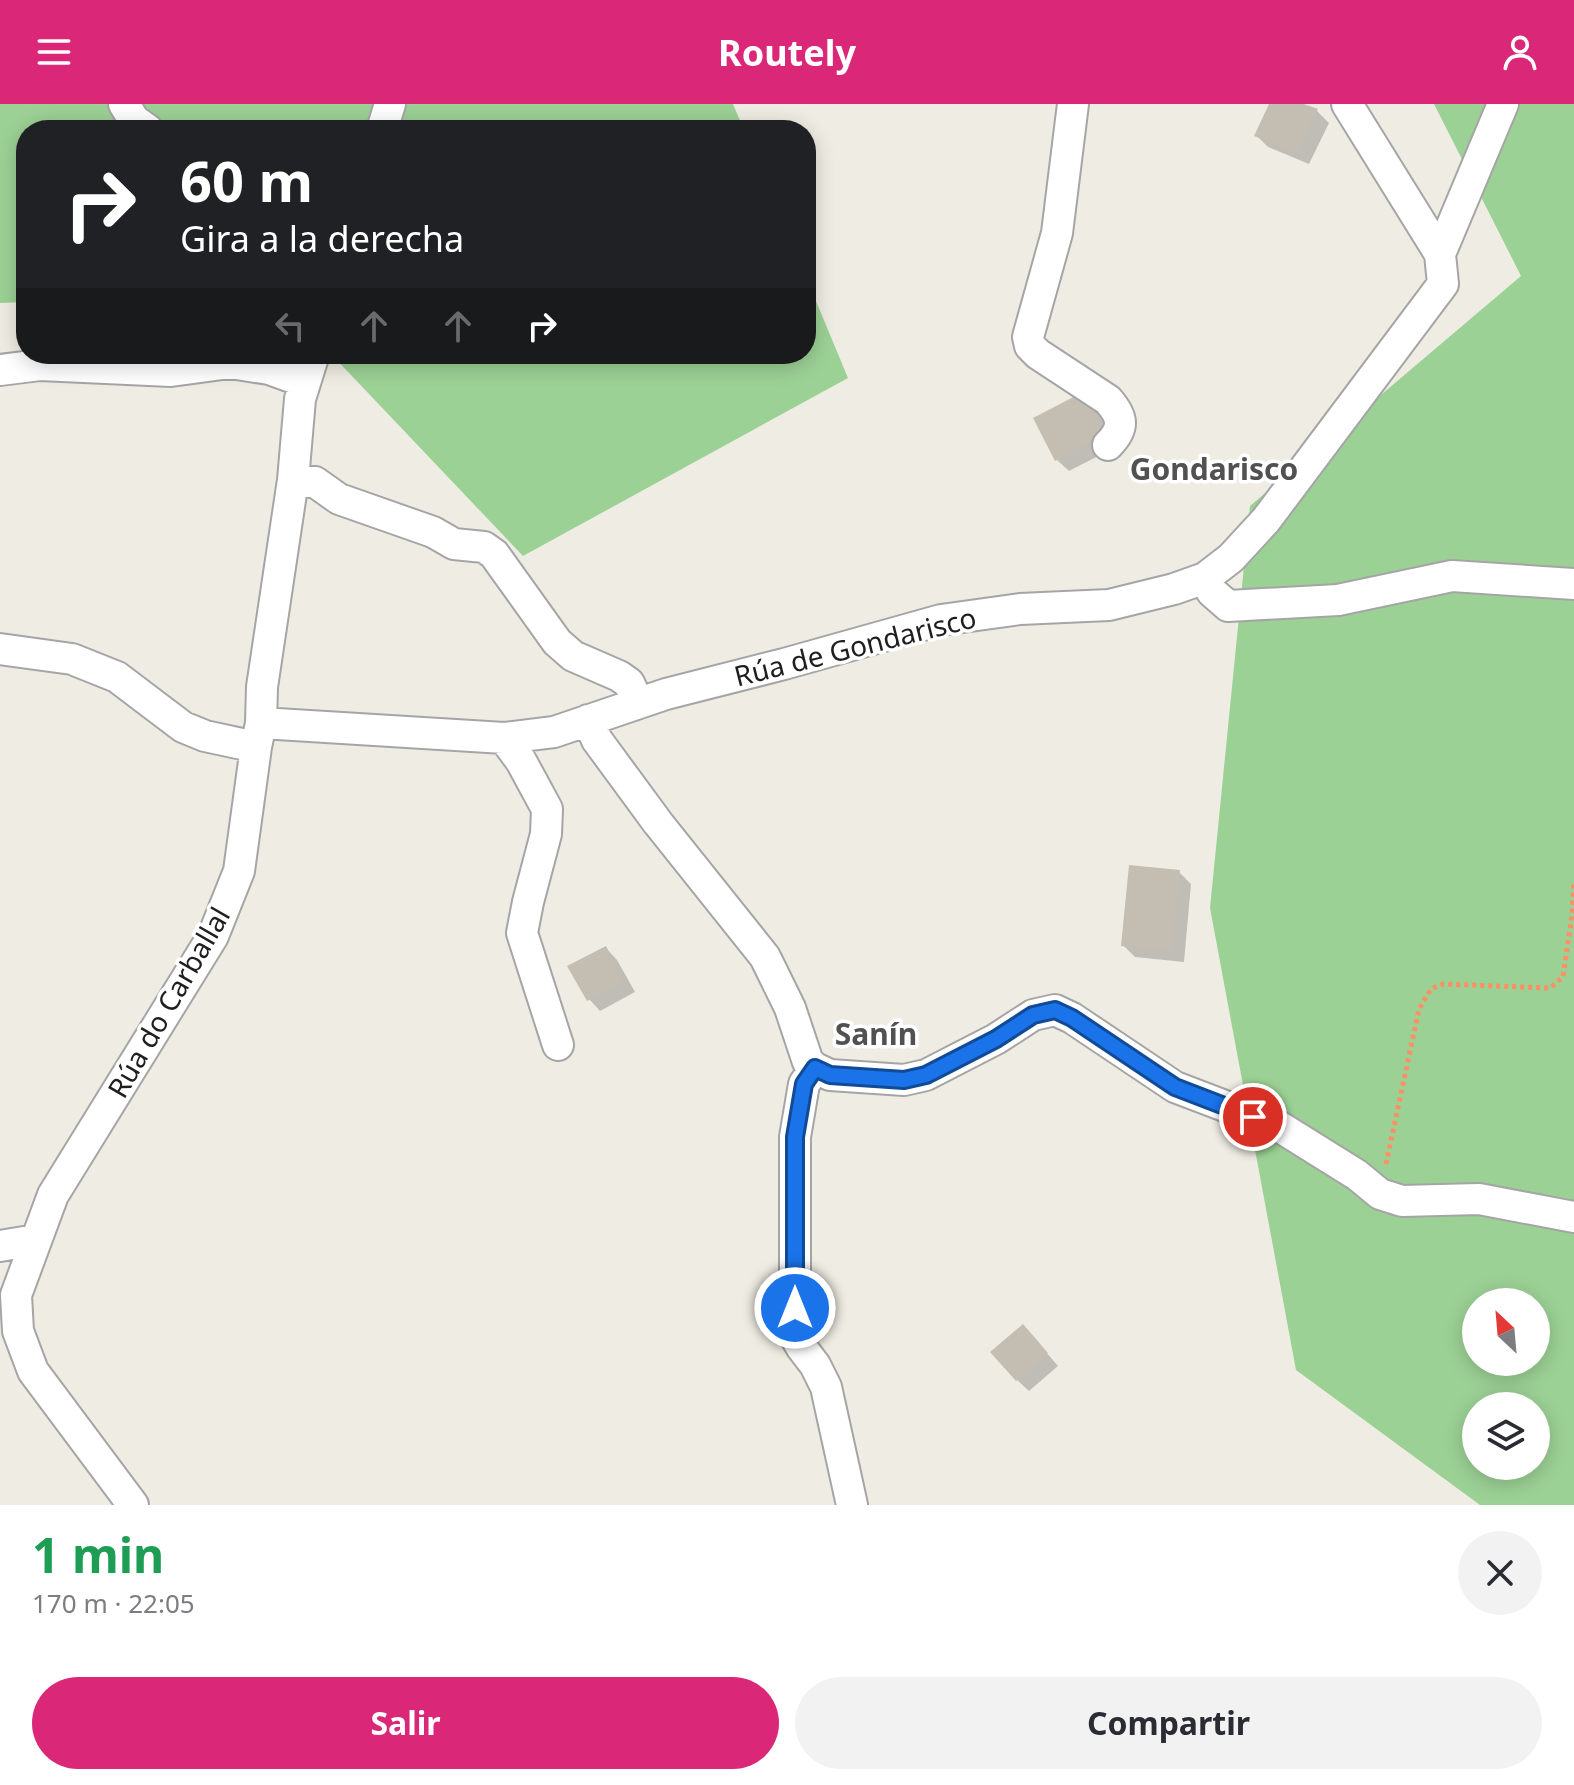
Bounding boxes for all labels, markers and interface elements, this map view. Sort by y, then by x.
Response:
text: Routely [718,28,856,77]
icon: menu [32,30,76,74]
icon: person [1498,30,1542,74]
text: 60 m [180,142,313,218]
icon: right [48,152,152,256]
text: Gira a la derecha [180,214,464,263]
icon: left [268,304,312,348]
icon: ahead [352,304,396,348]
icon: ahead [436,304,480,348]
icon: right [520,304,564,348]
district label: Gondarisco [1130,448,1298,489]
street label: Rúa de Gondarisco [730,598,980,694]
street label: Rúa do Carballal [98,900,238,1104]
district label: Sanín [835,1013,917,1054]
pin [1219,1083,1287,1151]
icon: arrive [1231,1095,1275,1139]
position arrow [753,1266,837,1350]
north arrow [1462,1288,1550,1376]
map controls [1462,1288,1550,1480]
button: layers [1462,1392,1550,1480]
text: 1 min [32,1522,164,1587]
button: close [1458,1531,1542,1615]
text: 170 m · 22:05 [32,1585,195,1621]
button: Salir [32,1677,779,1769]
button: Compartir [795,1677,1542,1769]

